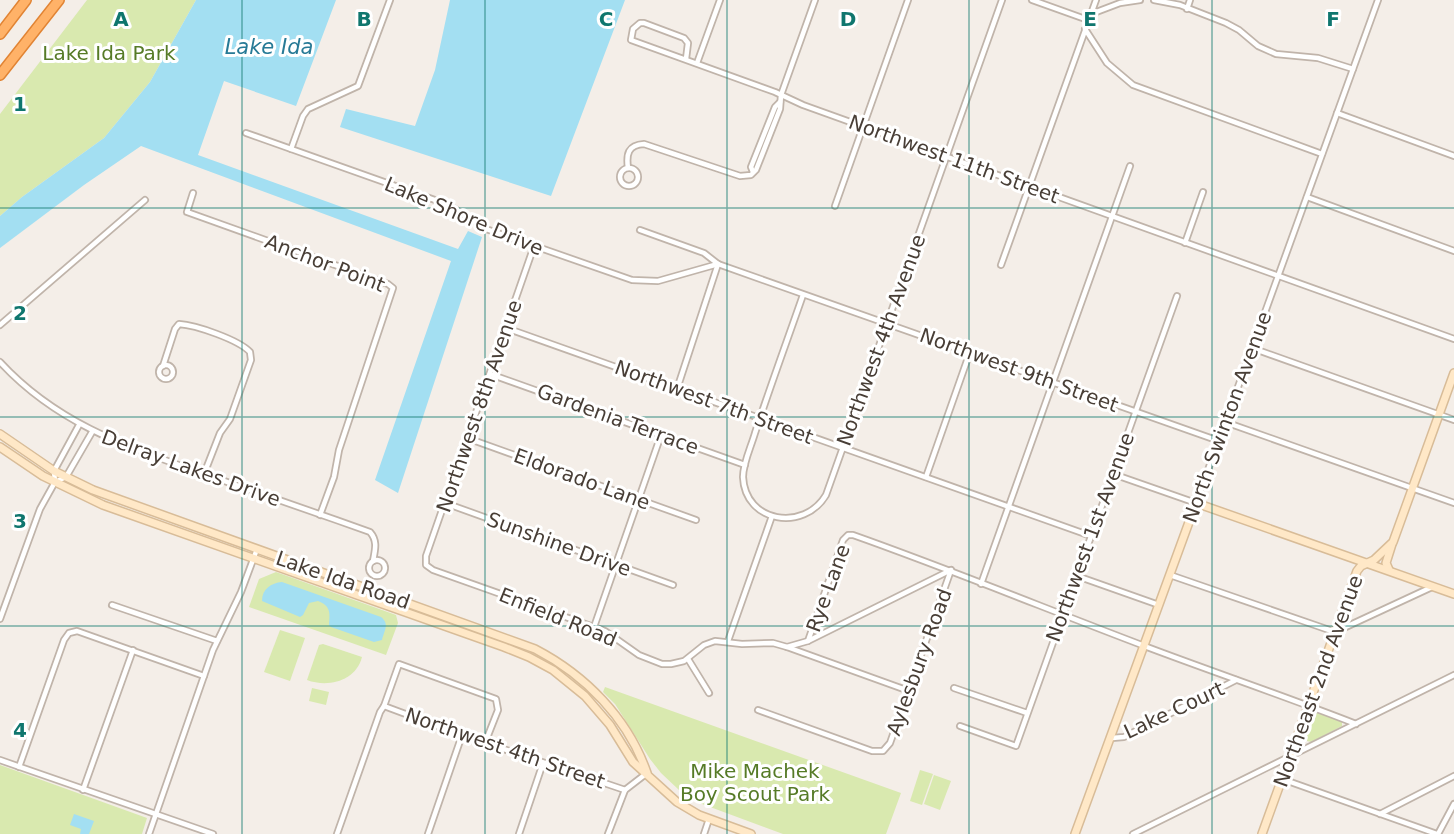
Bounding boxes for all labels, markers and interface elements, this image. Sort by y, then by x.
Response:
text: A [113,7,129,31]
text: B [356,7,372,31]
text: C [599,7,613,31]
text: D [840,7,856,31]
text: E [1083,7,1097,31]
text: F [1326,7,1340,31]
water label: Lake Ida [225,35,313,59]
park label: Lake Ida Park [42,41,176,65]
text: 1 [13,92,27,116]
street label: Northwest 11th Street [845,110,1063,208]
street label: Lake Shore Drive [381,172,547,260]
street label: Anchor Point [262,229,388,297]
street label: Northwest 4th Avenue [832,231,930,449]
street label: Northwest 8th Avenue [431,297,527,515]
text: 2 [13,301,27,325]
street label: North Swinton Avenue [1178,308,1276,526]
street label: Northwest 9th Street [916,323,1122,417]
street label: Northwest 7th Street [611,355,817,449]
street label: Gardenia Terrace [534,379,702,459]
street label: Delray Lakes Drive [98,424,284,512]
street label: Northwest 1st Avenue [1041,429,1139,645]
street label: Eldorado Lane [511,443,653,515]
street label: Sunshine Drive [484,507,634,581]
text: 3 [13,509,27,533]
street label: Rye Lane [801,541,855,635]
street label: Lake Ida Road [273,546,413,614]
street label: Northeast 2nd Avenue [1268,572,1368,790]
street label: Enfield Road [496,582,620,652]
street label: Aylesbury Road [881,585,957,739]
street label: Lake Court [1120,676,1228,744]
street label: Northwest 4th Street [402,703,608,794]
text: 4 [13,718,27,742]
park label: Mike Machek Boy Scout Park [680,759,831,806]

